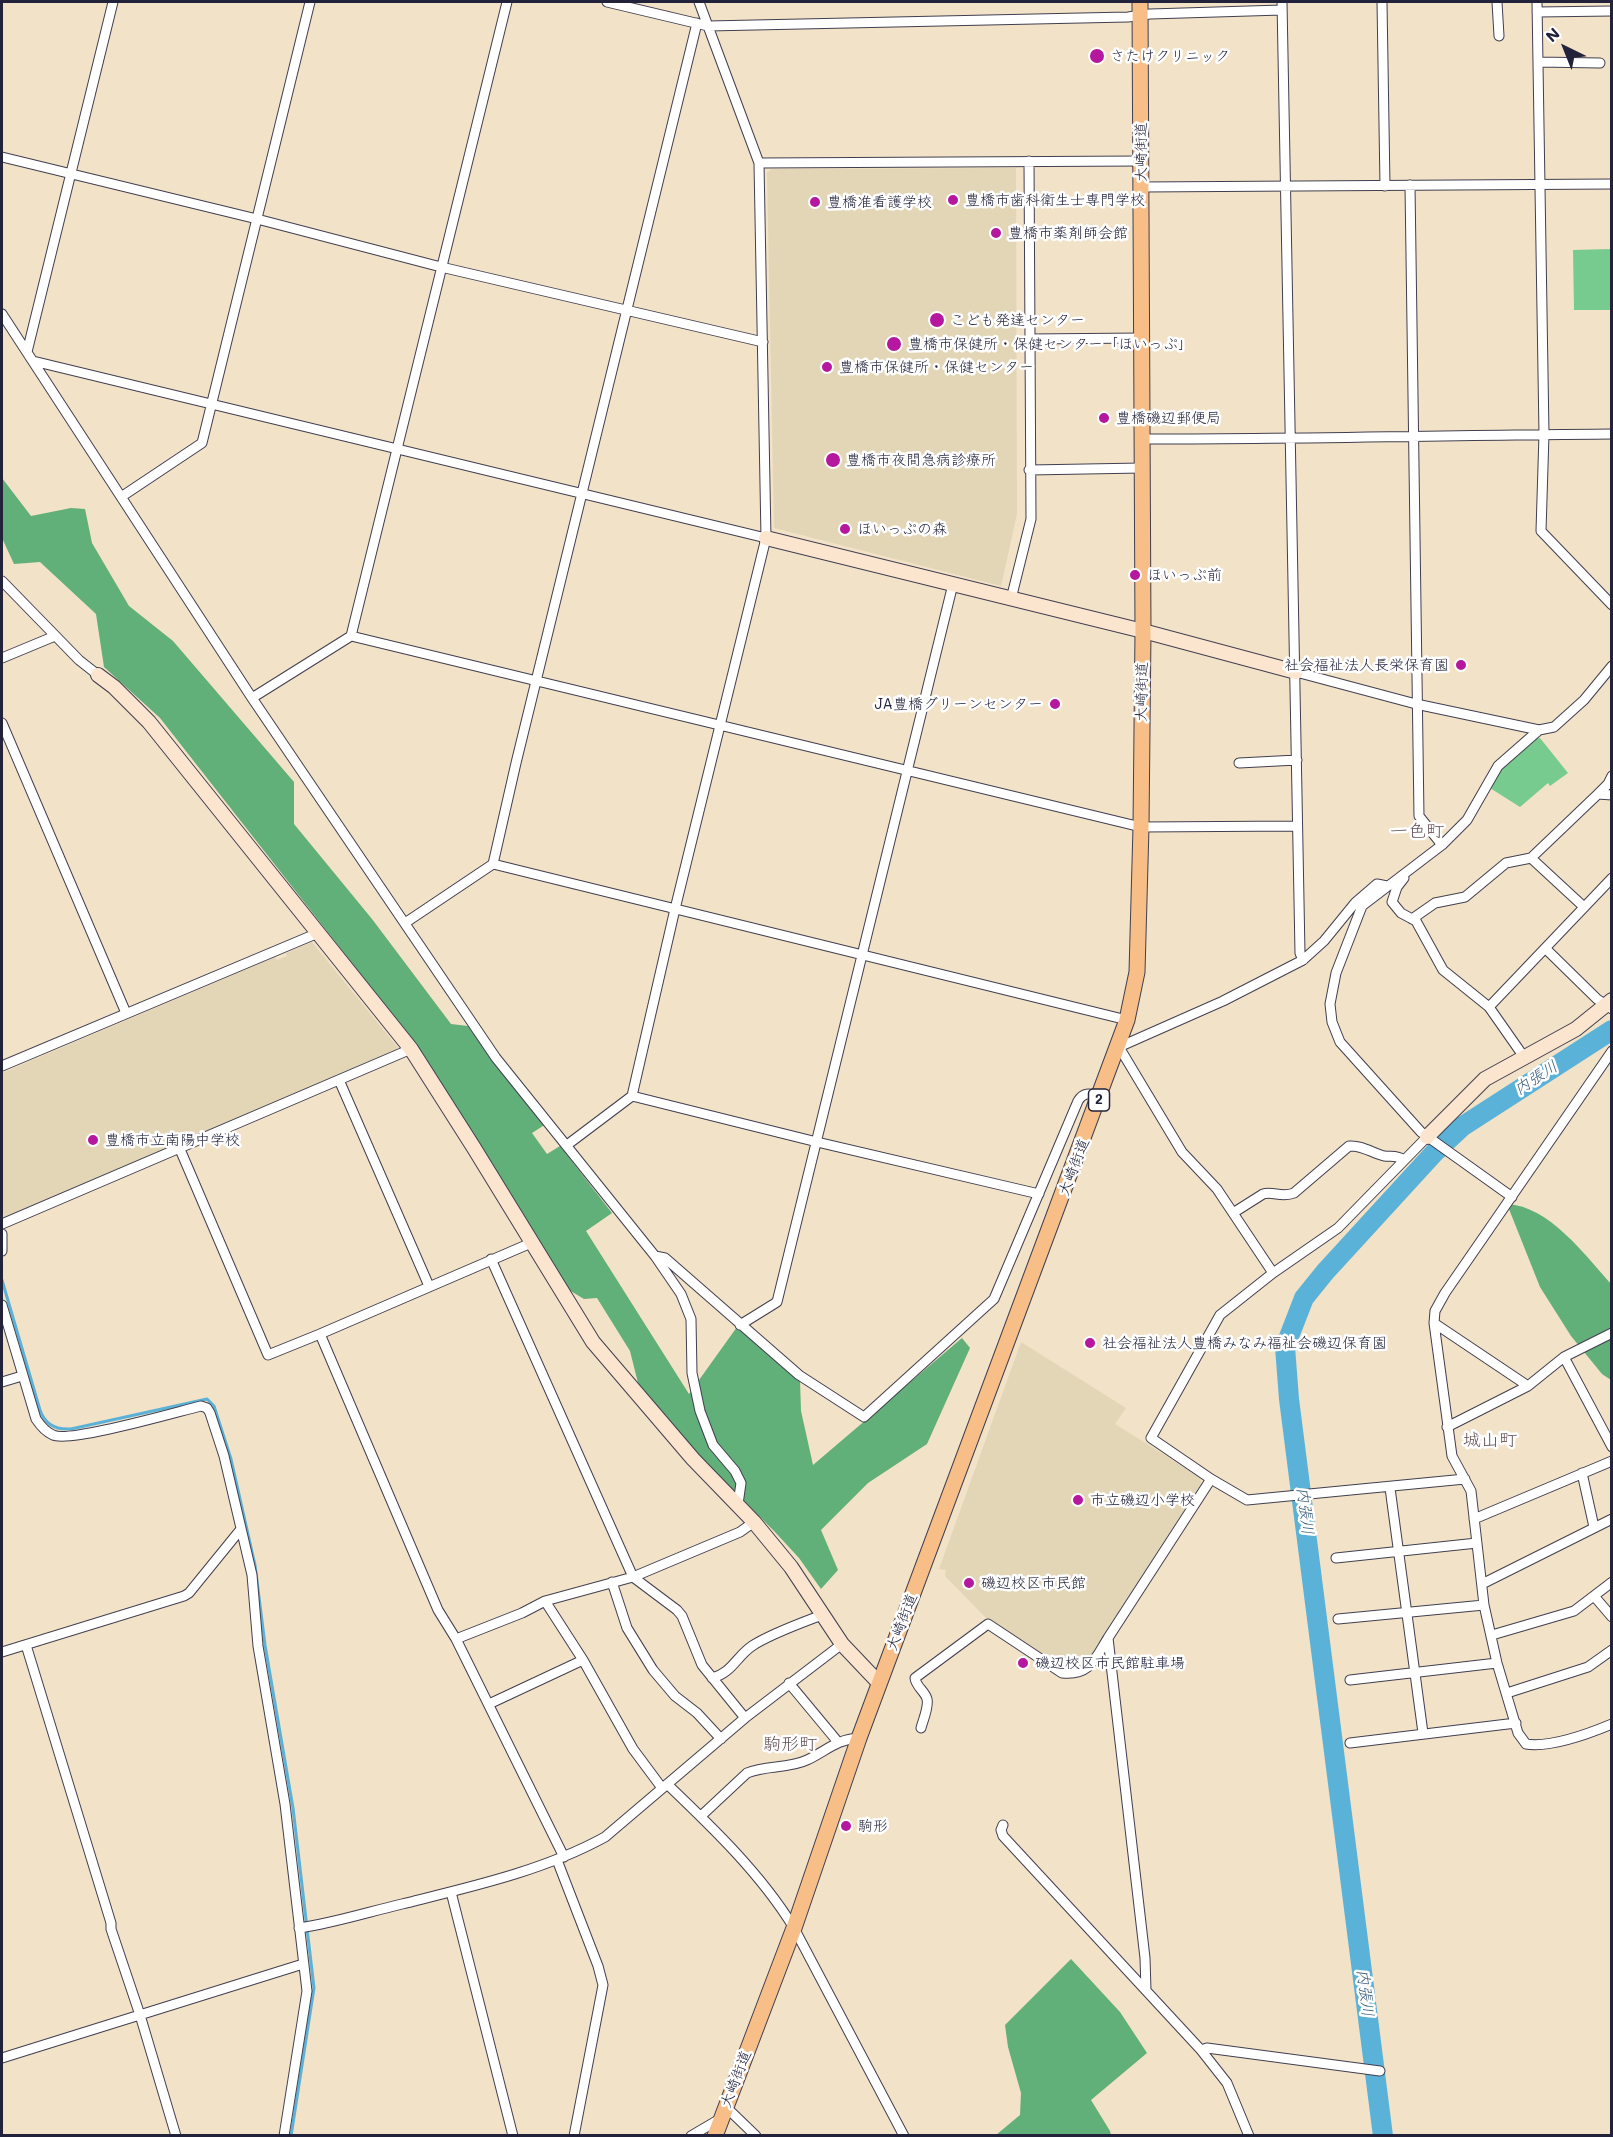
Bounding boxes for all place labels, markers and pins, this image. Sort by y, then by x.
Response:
marker: さたけクリニック [1088,47,1106,65]
place label: さたけクリニック [1110,47,1230,65]
place label: 豊橋市歯科衛生士専門学校 [965,191,1145,209]
place label: 豊橋准看護学校 [827,193,932,211]
marker: 豊橋市歯科衛生士専門学校 [946,193,960,207]
marker: 豊橋准看護学校 [808,195,822,209]
place label: 豊橋市薬剤師会館 [1008,224,1128,242]
marker: 豊橋市薬剤師会館 [989,226,1003,240]
marker: こども発達センター [928,311,946,329]
place label: こども発達センター [950,311,1085,329]
marker: 豊橋市保健所・保健センター「ほいっぷ」 [885,335,903,353]
place label: 豊橋市保健所・保健センター「ほいっぷ」 [908,335,1193,353]
place label: 豊橋市保健所・保健センター [839,358,1034,376]
marker: 豊橋市保健所・保健センター [820,360,834,374]
place label: 豊橋磯辺郵便局 [1116,409,1221,427]
marker: 豊橋磯辺郵便局 [1097,411,1111,425]
marker: 豊橋市夜間急病診療所 [824,451,842,469]
place label: 豊橋市夜間急病診療所 [846,451,996,469]
place label: ほいっぷの森 [857,520,947,538]
marker: ほいっぷの森 [838,522,852,536]
place label: ほいっぷ前 [1147,566,1222,584]
marker: ほいっぷ前 [1128,568,1142,582]
place label: 社会福祉法人長栄保育園 [1284,656,1449,674]
marker: 社会福祉法人長栄保育園 [1454,658,1468,672]
place label: JA豊橋グリーンセンター [874,695,1043,713]
marker: JA豊橋グリーンセンター [1048,697,1062,711]
place label: 豊橋市立南陽中学校 [105,1131,240,1149]
marker: 豊橋市立南陽中学校 [86,1133,100,1147]
place label: 社会福祉法人豊橋みなみ福祉会磯辺保育園 [1102,1334,1387,1352]
marker: 社会福祉法人豊橋みなみ福祉会磯辺保育園 [1083,1336,1097,1350]
place label: 市立磯辺小学校 [1090,1491,1195,1509]
marker: 市立磯辺小学校 [1071,1493,1085,1507]
place label: 磯辺校区市民館 [981,1574,1086,1592]
marker: 磯辺校区市民館 [962,1576,976,1590]
place label: 磯辺校区市民館駐車場 [1035,1654,1185,1672]
marker: 磯辺校区市民館駐車場 [1016,1656,1030,1670]
place label: 駒形 [858,1817,888,1835]
marker: 駒形 [839,1819,853,1833]

